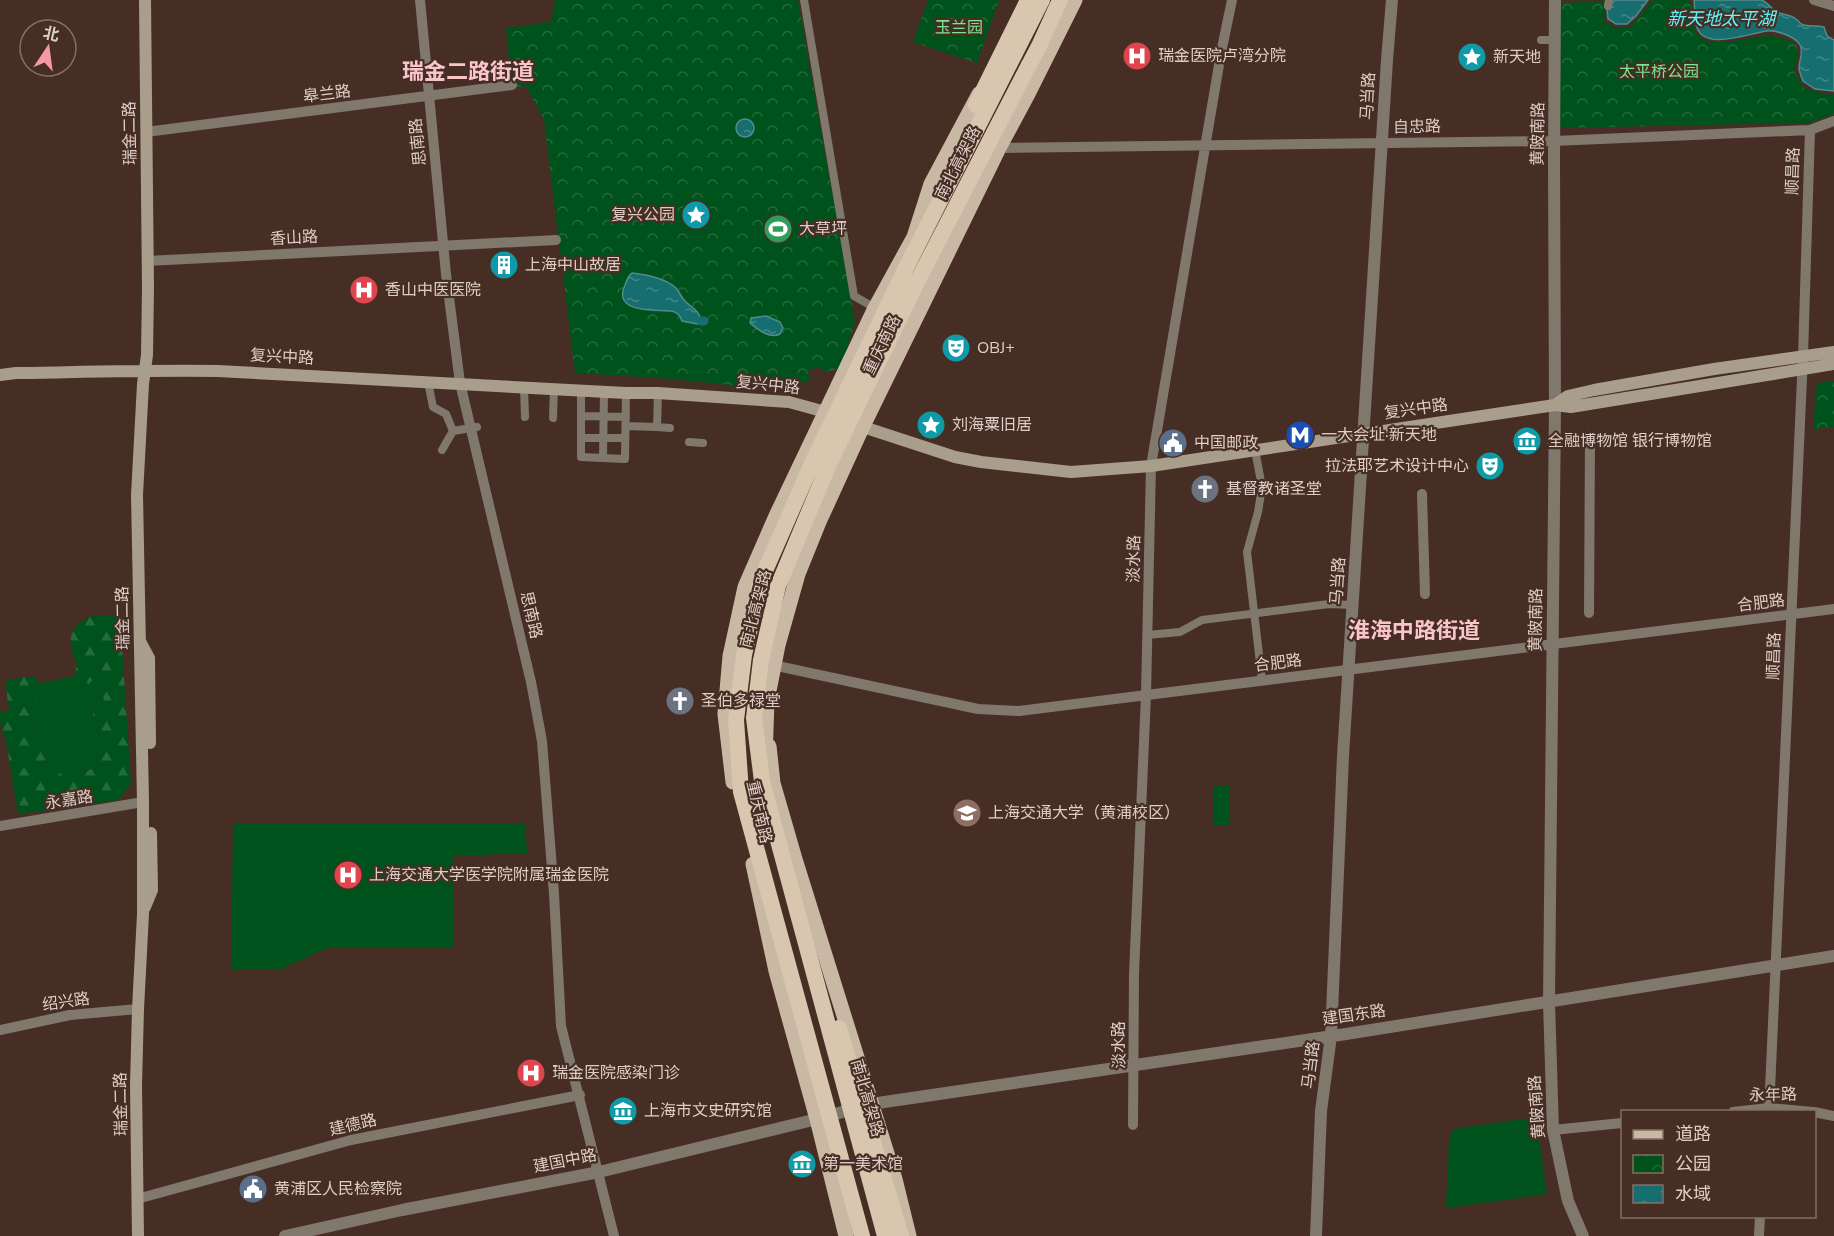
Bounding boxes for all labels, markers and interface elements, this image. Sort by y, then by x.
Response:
water label: 新天地太平湖 [1667,7,1778,31]
park label: 玉兰园 [935,17,983,39]
north arrow [18,18,78,78]
text: 北 [41,22,61,47]
hospital icon: 瑞金医院卢湾分院 [1121,40,1153,72]
place icon: 新天地 [1456,41,1488,73]
place label: 瑞金医院卢湾分院 [1158,45,1286,67]
place label: 新天地 [1493,46,1541,68]
district label: 瑞金二路街道 [402,57,534,87]
park label: 太平桥公园 [1619,61,1699,83]
street label: 马当路 [1356,71,1380,121]
street label: 皋兰路 [302,80,352,108]
street label: 瑞金二路 [118,101,142,165]
street label: 黄陂南路 [1526,102,1550,166]
street label: 自忠路 [1393,116,1441,138]
street label: 思南路 [405,117,431,167]
street label: 南北高架路 [930,122,986,204]
street label: 顺昌路 [1781,147,1805,195]
place icon: 复兴公园 [680,199,712,231]
place label: 复兴公园 [611,204,675,226]
sports icon: 大草坪 [762,213,794,245]
place label: 大草坪 [799,218,847,240]
street label: 香山路 [269,226,319,250]
building icon: 上海中山故居 [488,249,520,281]
place label: 上海中山故居 [525,254,621,276]
hospital icon: 香山中医医院 [348,274,380,306]
place label: 香山中医医院 [385,279,481,301]
street label: 重庆南路 [858,311,906,379]
theatre icon: OBJ+ [940,332,972,364]
place label: OBJ+ [977,337,1015,359]
street label: 复兴中路 [249,344,315,370]
street label: 复兴中路 [735,371,801,399]
street label: 复兴中路 [1383,394,1449,424]
place icon: 刘海粟旧居 [915,409,947,441]
place label: 刘海粟旧居 [952,414,1032,436]
metro station icon: 一大会址·新天地 [1284,419,1316,451]
place label: 一大会址·新天地 [1321,424,1437,446]
museum icon: 全融博物馆 银行博物馆 [1511,425,1543,457]
public building icon: 中国邮政 [1157,427,1189,459]
place label: 全融博物馆 银行博物馆 [1548,430,1712,452]
place label: 中国邮政 [1194,432,1258,454]
theatre icon: 拉法耶艺术设计中心 [1474,450,1506,482]
place label: 拉法耶艺术设计中心 [1325,455,1469,477]
church icon: 基督教诸圣堂 [1189,473,1221,505]
place label: 基督教诸圣堂 [1226,478,1322,500]
street label: 淡水路 [1123,535,1145,583]
street label: 马当路 [1325,556,1351,606]
street label: 南北高架路 [735,568,777,650]
street label: 瑞金二路 [111,586,135,650]
street label: 黄陂南路 [1524,588,1548,652]
street label: 思南路 [515,589,547,641]
street label: 合肥路 [1736,589,1786,617]
district label: 淮海中路街道 [1348,616,1480,646]
street label: 顺昌路 [1762,632,1786,680]
street label: 合肥路 [1253,649,1303,677]
church icon: 圣伯多禄堂 [664,685,696,717]
place label: 圣伯多禄堂 [701,690,781,712]
street label: 重庆南路 [741,778,777,846]
street label: 永嘉路 [44,785,94,815]
school or university icon: 上海交通大学（黄浦校区） [951,797,983,829]
place label: 上海交通大学（黄浦校区） [988,802,1180,824]
hospital icon: 上海交通大学医学院附属瑞金医院 [332,859,364,891]
place label: 上海交通大学医学院附属瑞金医院 [369,864,609,886]
street label: 绍兴路 [41,988,91,1016]
street label: 建国东路 [1321,1000,1387,1030]
street label: 淡水路 [1108,1021,1130,1069]
street label: 马当路 [1297,1040,1325,1090]
hospital icon: 瑞金医院感染门诊 [515,1057,547,1089]
street label: 南北高架路 [845,1057,889,1139]
place label: 瑞金医院感染门诊 [552,1062,680,1084]
street label: 瑞金二路 [109,1072,133,1136]
street label: 黄陂南路 [1524,1074,1550,1140]
street label: 永年路 [1749,1084,1797,1106]
museum icon: 上海市文史研究馆 [607,1095,639,1127]
place label: 上海市文史研究馆 [644,1100,772,1122]
street label: 建德路 [327,1109,379,1141]
legend [1621,1110,1816,1218]
text: 道路 [1675,1122,1711,1146]
street label: 建国中路 [531,1144,599,1178]
museum icon: 第一美术馆 [786,1148,818,1180]
text: 公园 [1675,1152,1711,1176]
place label: 第一美术馆 [823,1153,903,1175]
public building icon: 黄浦区人民检察院 [237,1173,269,1205]
place label: 黄浦区人民检察院 [274,1178,402,1200]
text: 水域 [1675,1182,1711,1206]

